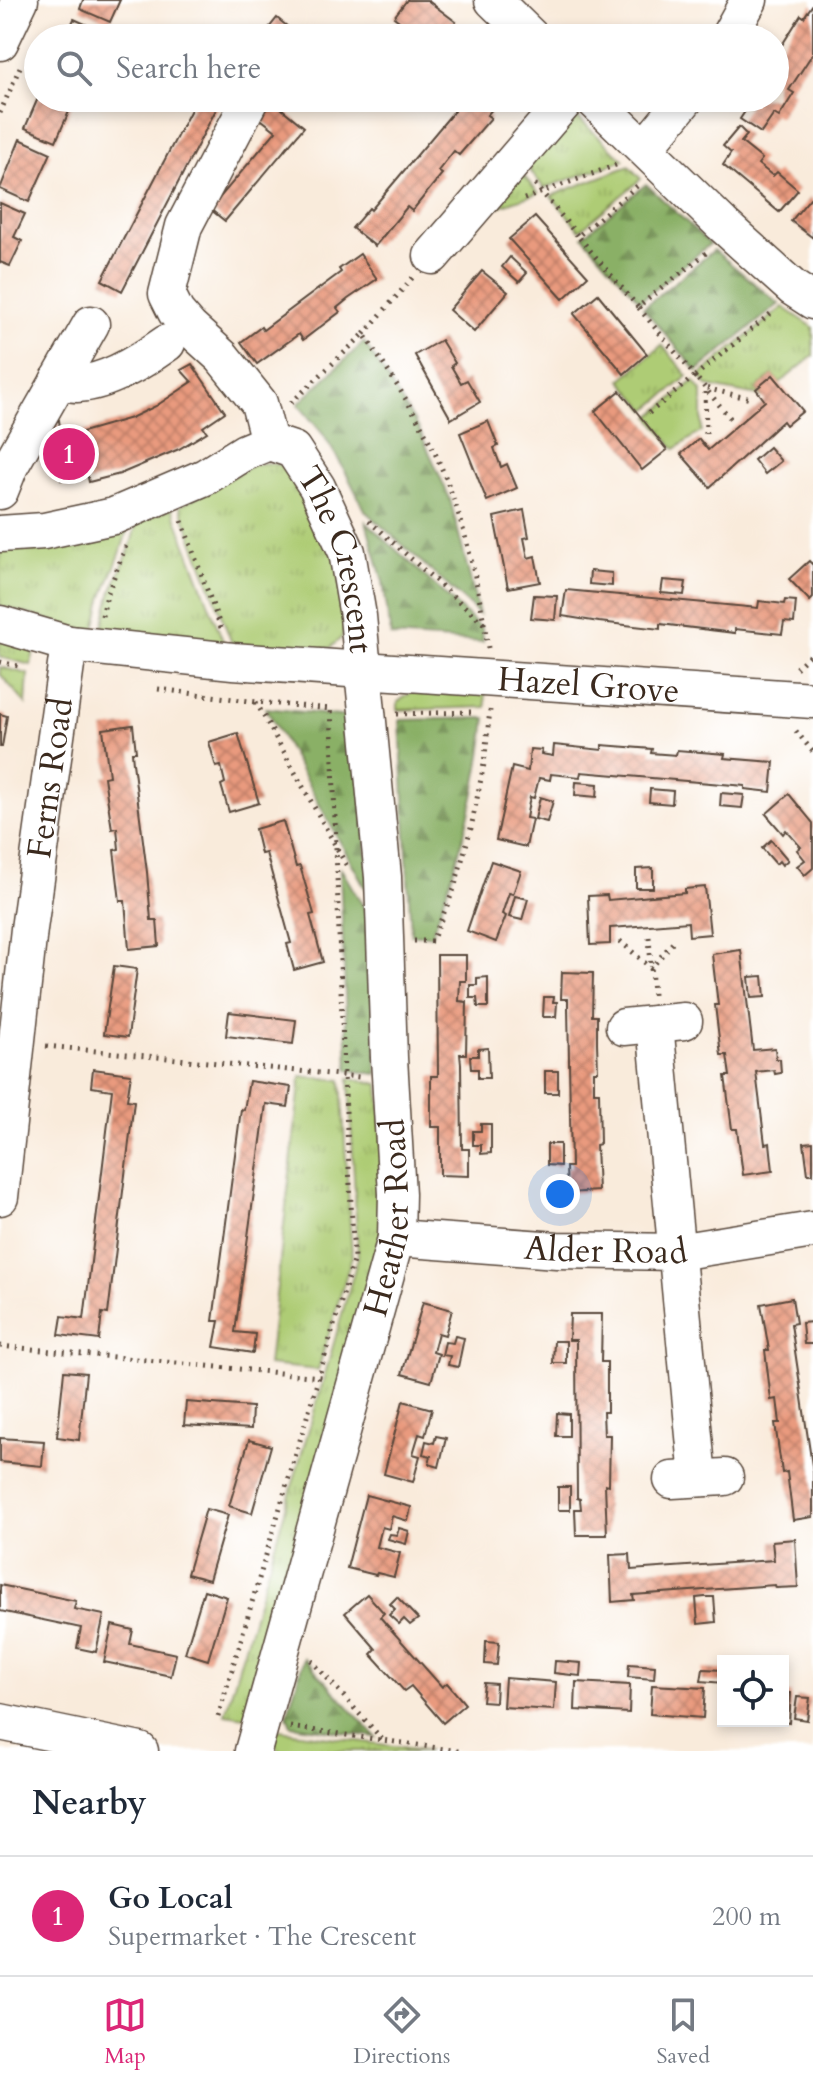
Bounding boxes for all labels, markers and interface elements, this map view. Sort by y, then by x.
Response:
search box [24,24,789,112]
icon: search [52,46,96,90]
text: Search here [116,48,261,89]
pin: 1 [43,424,95,484]
street label: The Crescent [287,457,384,656]
street label: Hazel Grove [496,656,681,714]
street label: Ferns Road [16,695,84,861]
street label: Heather Road [352,1117,420,1322]
your location [540,1174,580,1214]
street label: Alder Road [523,1225,690,1276]
map controls [717,1655,789,1727]
button: locate [717,1655,789,1727]
text: Nearby [32,1780,147,1826]
text: Go Local [108,1878,233,1919]
text: 1 [51,1899,65,1934]
text: 200 m [712,1899,781,1934]
text: Supermarket · The Crescent [108,1919,416,1954]
tab: Map [103,1993,147,2071]
tab: Directions [353,1993,450,2071]
tab: Saved [657,1993,710,2071]

